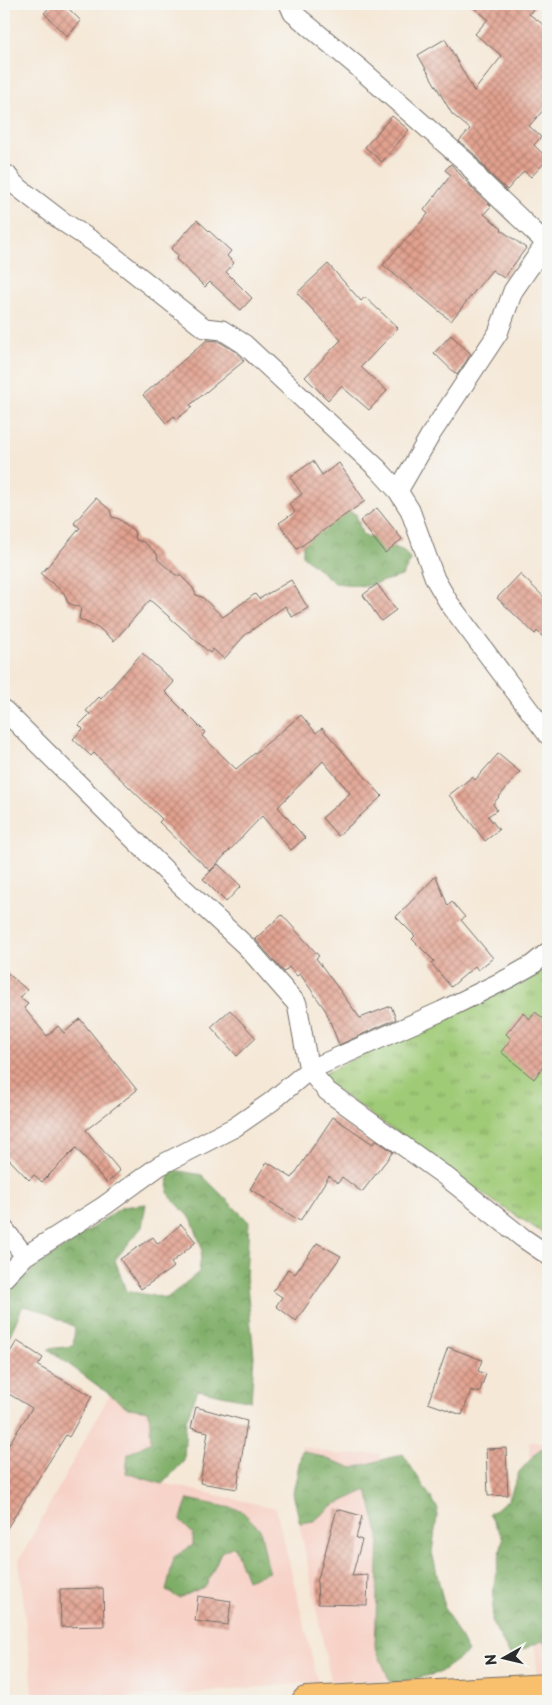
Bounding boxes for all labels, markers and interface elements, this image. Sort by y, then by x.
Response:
north arrow [480,1632,530,1682]
text: N [479,1653,502,1667]

